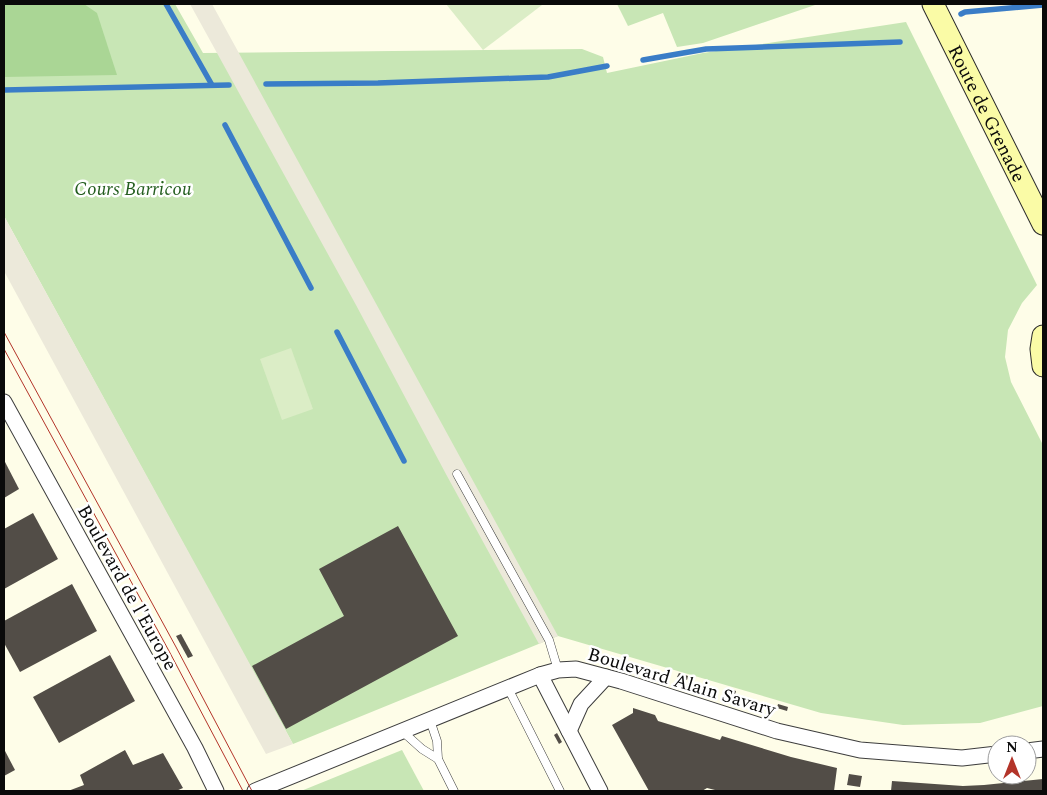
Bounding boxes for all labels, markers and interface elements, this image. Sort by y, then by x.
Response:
street label: Route de Grenade [940,40,1033,187]
park label: Cours Barricou [74,175,192,204]
street label: Boulevard de l'Europe [69,500,184,676]
street label: Boulevard Alain Savary [584,640,780,725]
north arrow [987,735,1037,785]
text: N [1006,737,1018,758]

